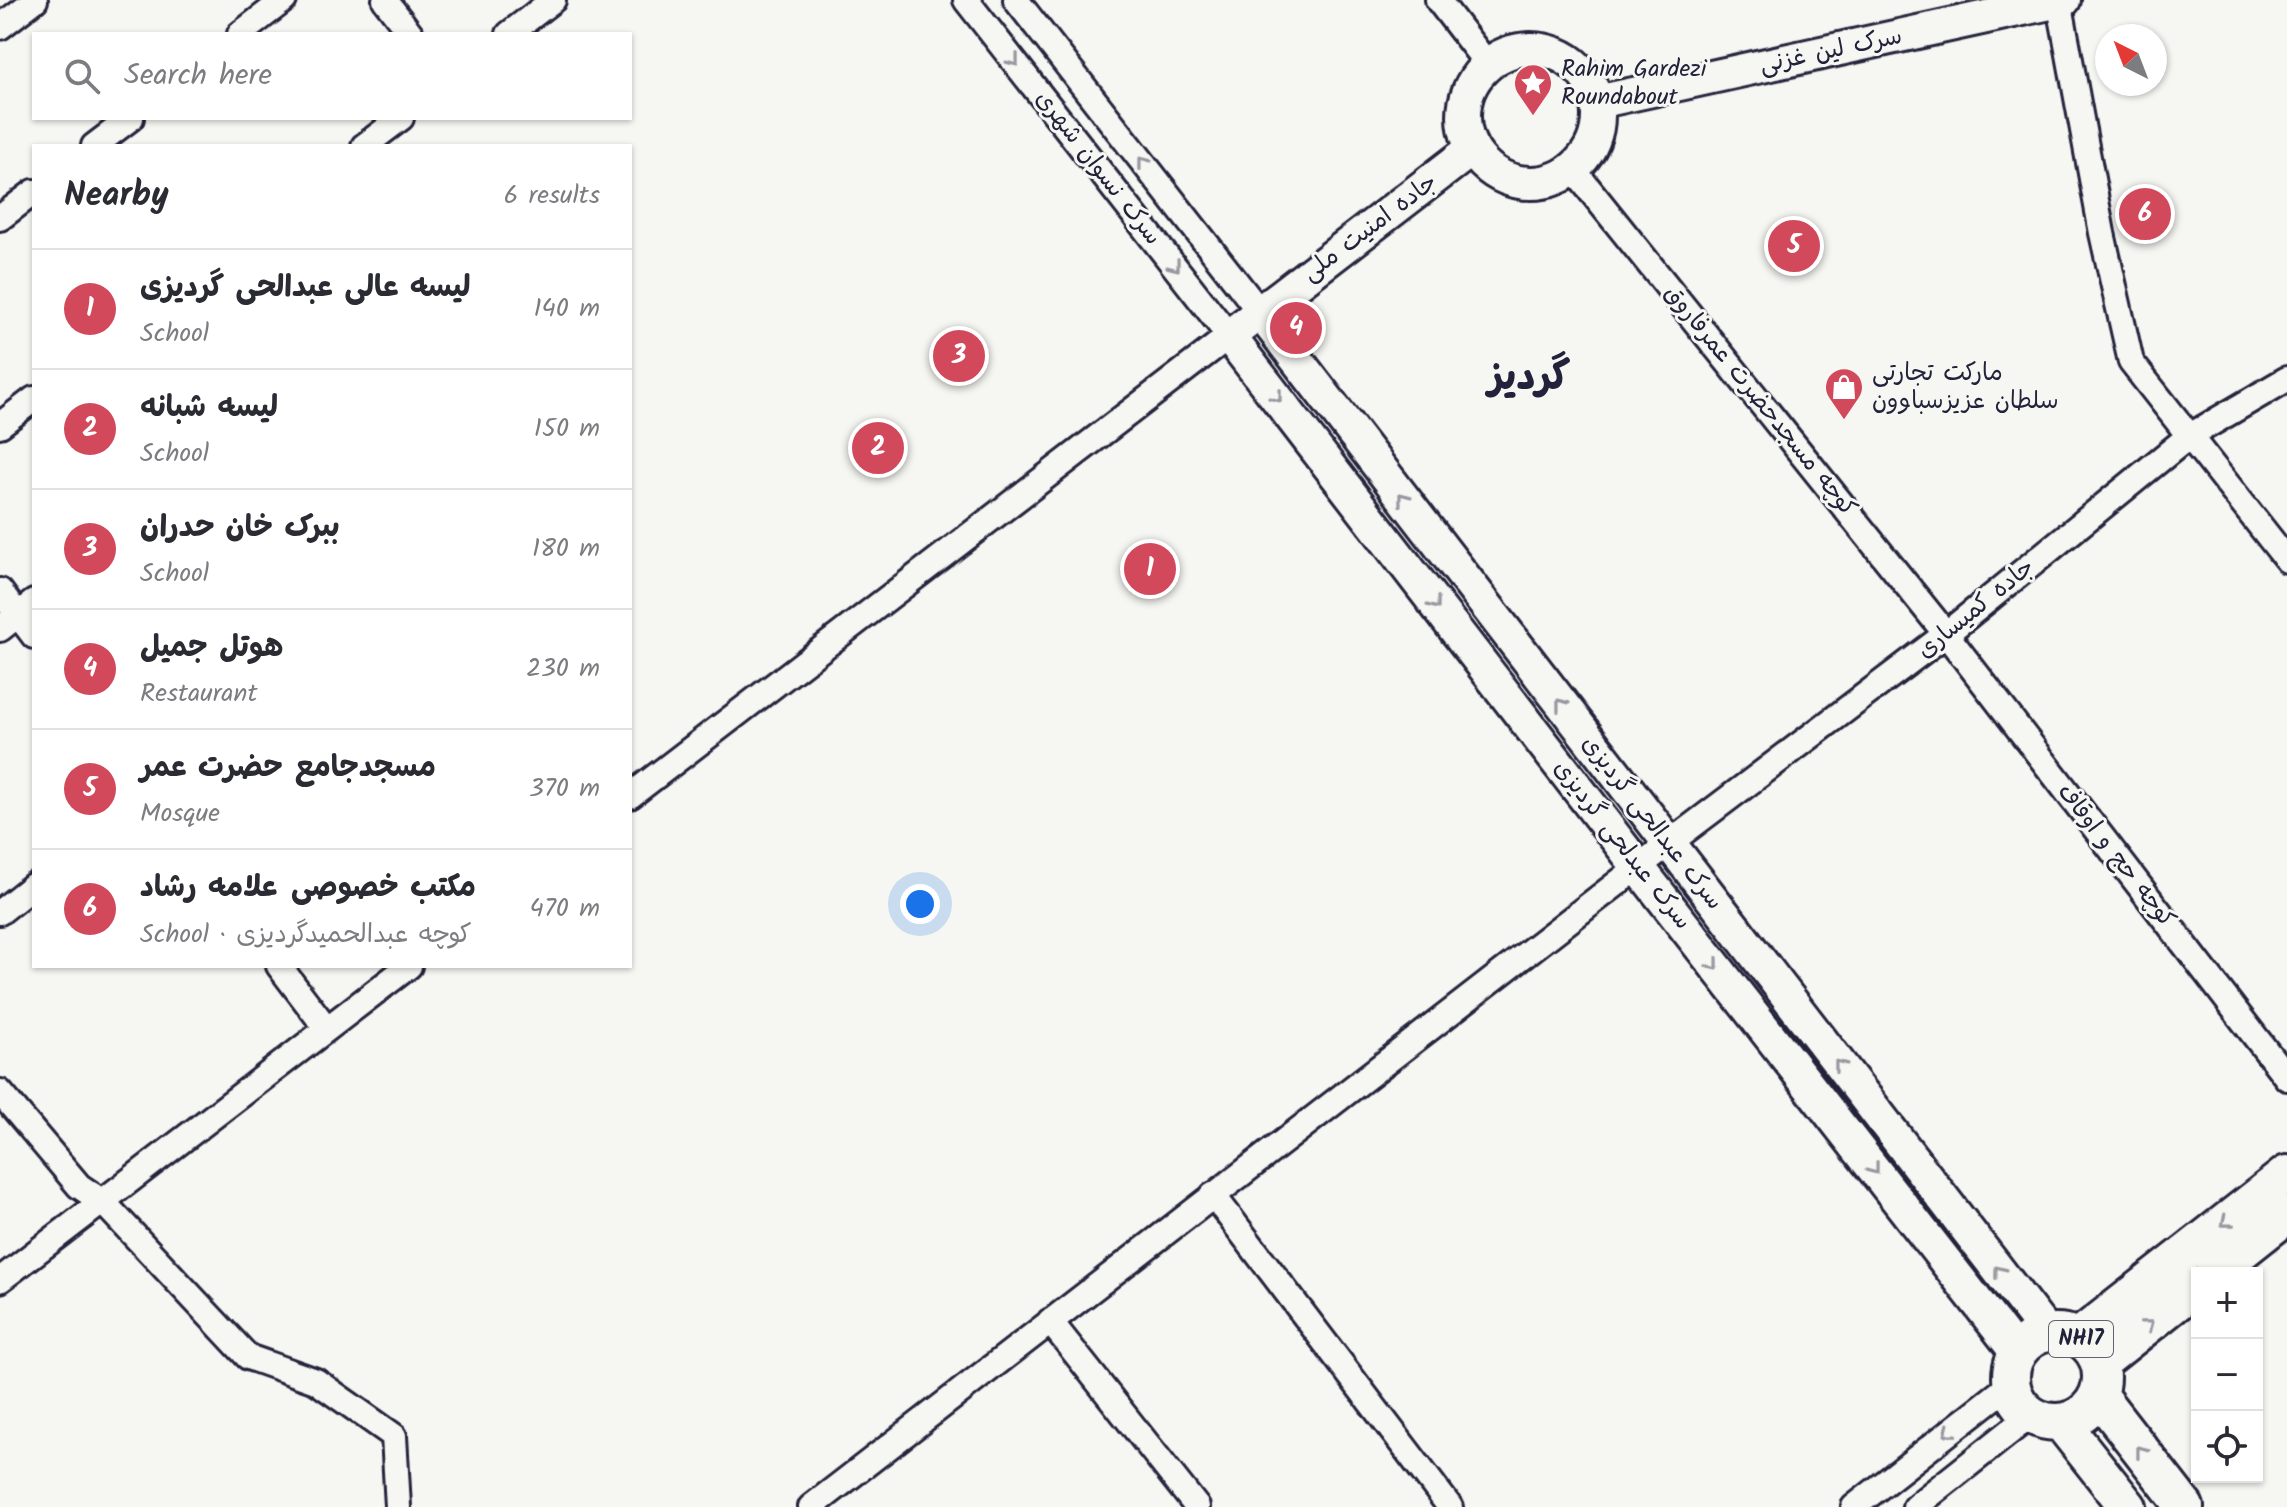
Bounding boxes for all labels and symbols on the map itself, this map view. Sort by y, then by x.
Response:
street label: سرک لین غزنی [1756,17,1906,85]
north arrow [2095,24,2167,96]
place label: Rahim Gardezi Roundabout [1561,50,1708,117]
one-way arrow [1005,52,1019,67]
place icon: Rahim Gardezi Roundabout [1512,62,1554,117]
street label: سرک نسوان شهری [1025,82,1171,254]
one-way arrow [1139,156,1153,171]
street label: جاده امنیت ملی [1294,164,1446,292]
pin: 6 [2119,184,2171,244]
pin: 5 [1768,216,1820,276]
one-way arrow [1165,257,1179,272]
street label: کوچه مسجدحضرت عمرفاروق [1654,276,1866,526]
pin: 4 [1270,298,1322,358]
pin: 3 [933,326,985,386]
district label: گردیز [1484,346,1570,410]
place label: مارکت تجارتی سلطان عزیزسباوون [1872,354,2059,421]
shop icon: مارکت تجارتی سلطان عزیزسباوون [1823,366,1865,421]
one-way arrow [1267,389,1281,403]
pin: 2 [852,418,904,478]
one-way arrow [1398,492,1412,507]
pin: 1 [1124,539,1176,599]
street label: جاده کمیساری [1908,549,2044,669]
one-way arrow [1426,595,1440,609]
one-way arrow [1556,698,1570,713]
street label: سرک عبدالحی گردیزی [1571,727,1733,919]
street label: سرک عبدلحی گردیزی [1543,751,1701,939]
street label: کوچه حج و اوقاف [2047,775,2185,937]
your location [900,884,940,924]
one-way arrow [1704,955,1719,970]
one-way arrow [1835,1059,1849,1074]
one-way arrow [1864,1160,1879,1174]
one-way arrow [2221,1212,2235,1227]
one-way arrow [1994,1265,2008,1279]
one-way arrow [2139,1320,2153,1335]
road number: NH17 [2049,1321,2113,1357]
one-way arrow [1943,1422,1958,1436]
one-way arrow [2137,1445,2151,1460]

